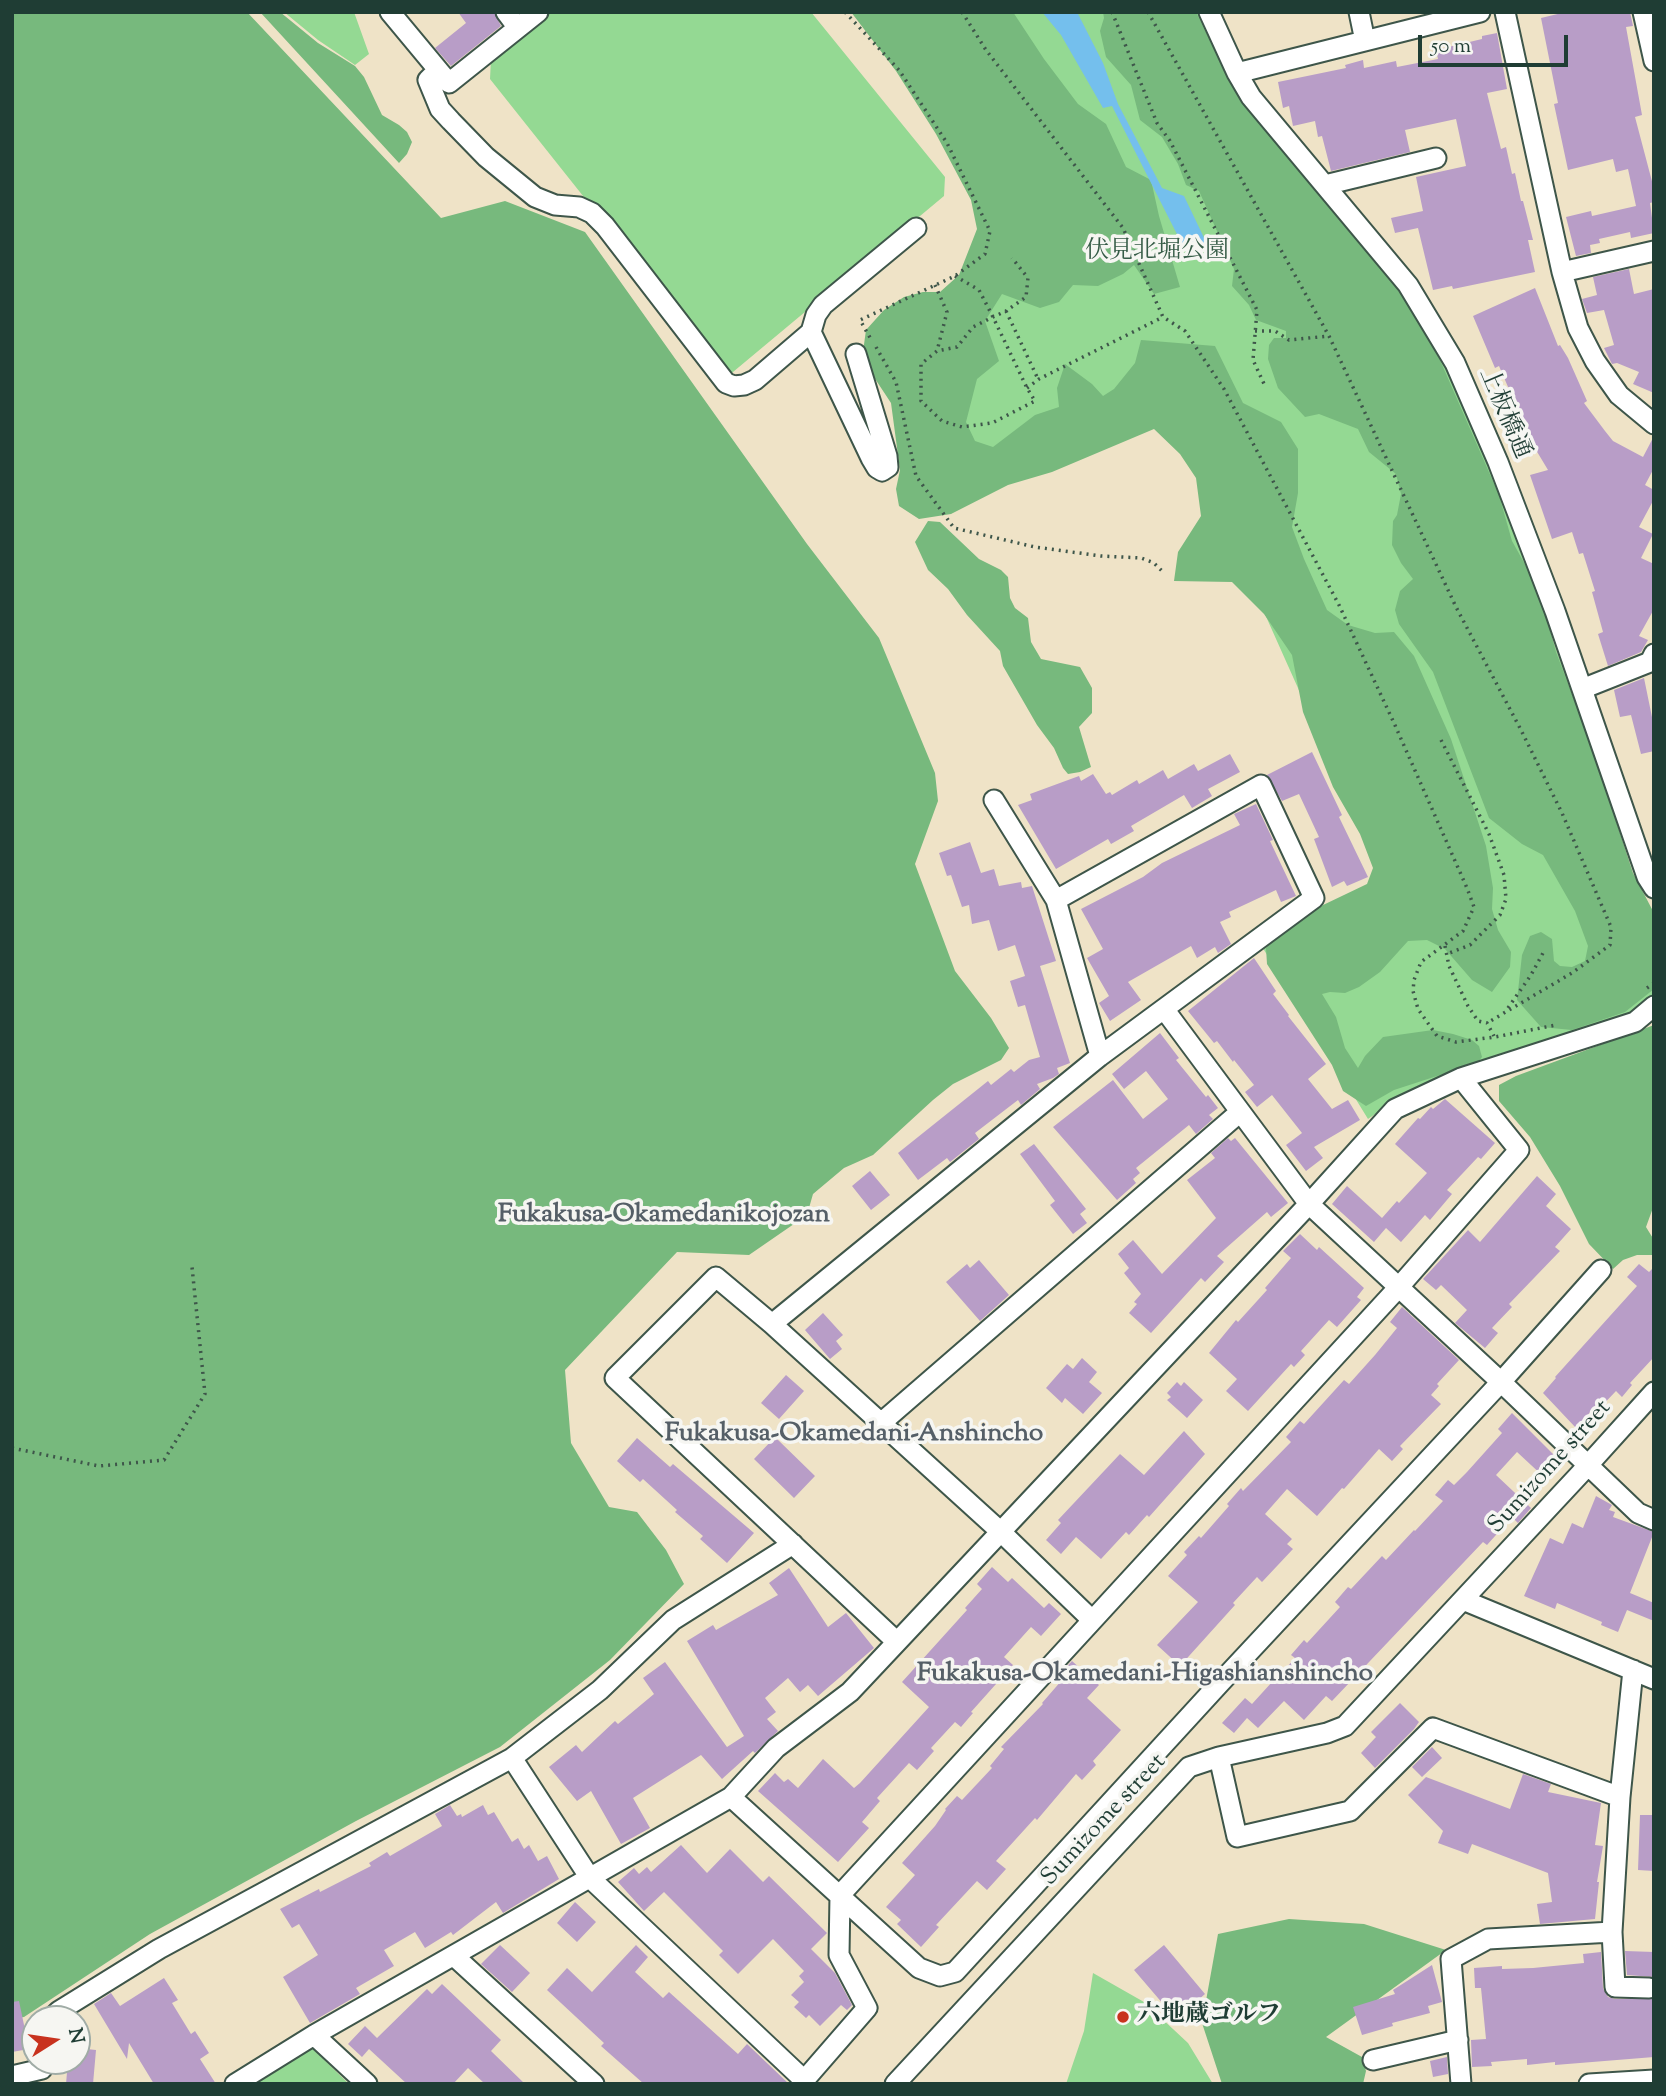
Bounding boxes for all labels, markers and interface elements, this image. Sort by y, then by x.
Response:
scale bar [1421,21,1572,65]
text: 50 m [1431,32,1471,62]
park label: 伏見北堀公園 [1085,239,1229,267]
street label: 上板橋通 [1471,364,1535,464]
district label: Fukakusa-Okamedanikojozan [498,1201,830,1233]
street label: Sumizome street [1483,1395,1619,1541]
district label: Fukakusa-Okamedani-Anshincho [665,1420,1043,1452]
district label: Fukakusa-Okamedani-Higashianshincho [917,1660,1373,1692]
street label: Sumizome street [1037,1749,1173,1893]
place label: 六地蔵ゴルフ [1137,2003,1281,2031]
north arrow [21,2005,91,2075]
marker: 六地蔵ゴルフ [1115,2009,1131,2025]
text: N [60,2026,90,2046]

